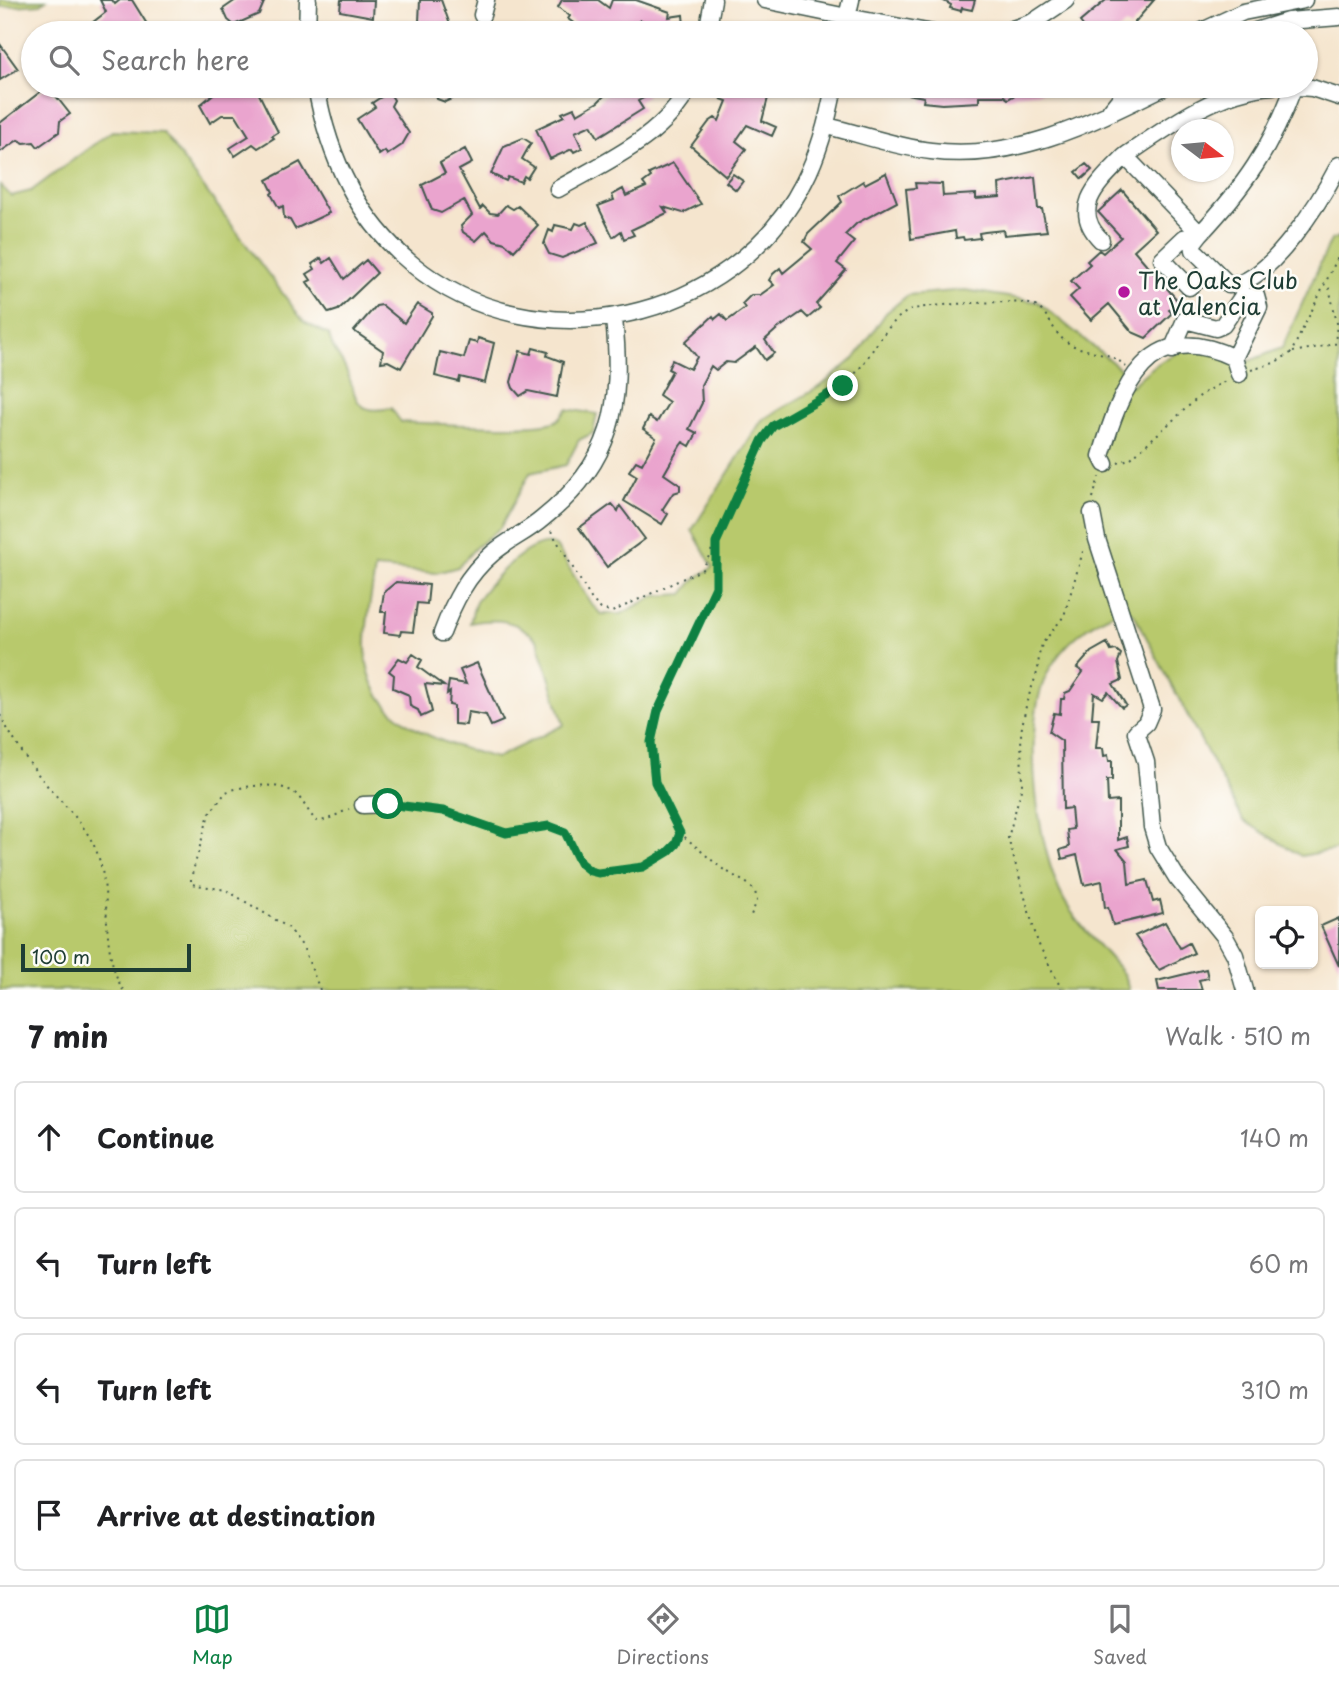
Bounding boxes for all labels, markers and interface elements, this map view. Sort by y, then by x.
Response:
search box [21,21,1318,98]
text: Search here [101,40,250,79]
icon: search [45,41,83,79]
north arrow [1171,119,1234,182]
place label: The Oaks Club at Valencia [1138,262,1298,323]
marker: The Oaks Club at Valencia [1116,284,1132,300]
route end [827,370,858,401]
route start [372,788,403,819]
map controls [1255,906,1318,969]
button: locate [1255,906,1318,969]
scale bar [21,941,191,973]
text: 100 m [32,942,90,970]
text: 7 min [28,1013,109,1058]
text: Walk · 510 m [1165,1018,1311,1053]
icon: ahead [30,1118,68,1156]
text: Continue [97,1118,214,1157]
text: 140 m [1240,1120,1309,1155]
icon: left [30,1244,68,1282]
text: Turn left [97,1244,212,1283]
text: 60 m [1249,1246,1309,1281]
icon: left [30,1370,68,1408]
text: Turn left [97,1370,212,1409]
text: 310 m [1240,1372,1309,1407]
icon: arrive [30,1496,68,1534]
text: Arrive at destination [97,1496,376,1535]
tab: Map [192,1600,233,1670]
tab: Directions [617,1600,709,1670]
tab: Saved [1093,1600,1147,1670]

